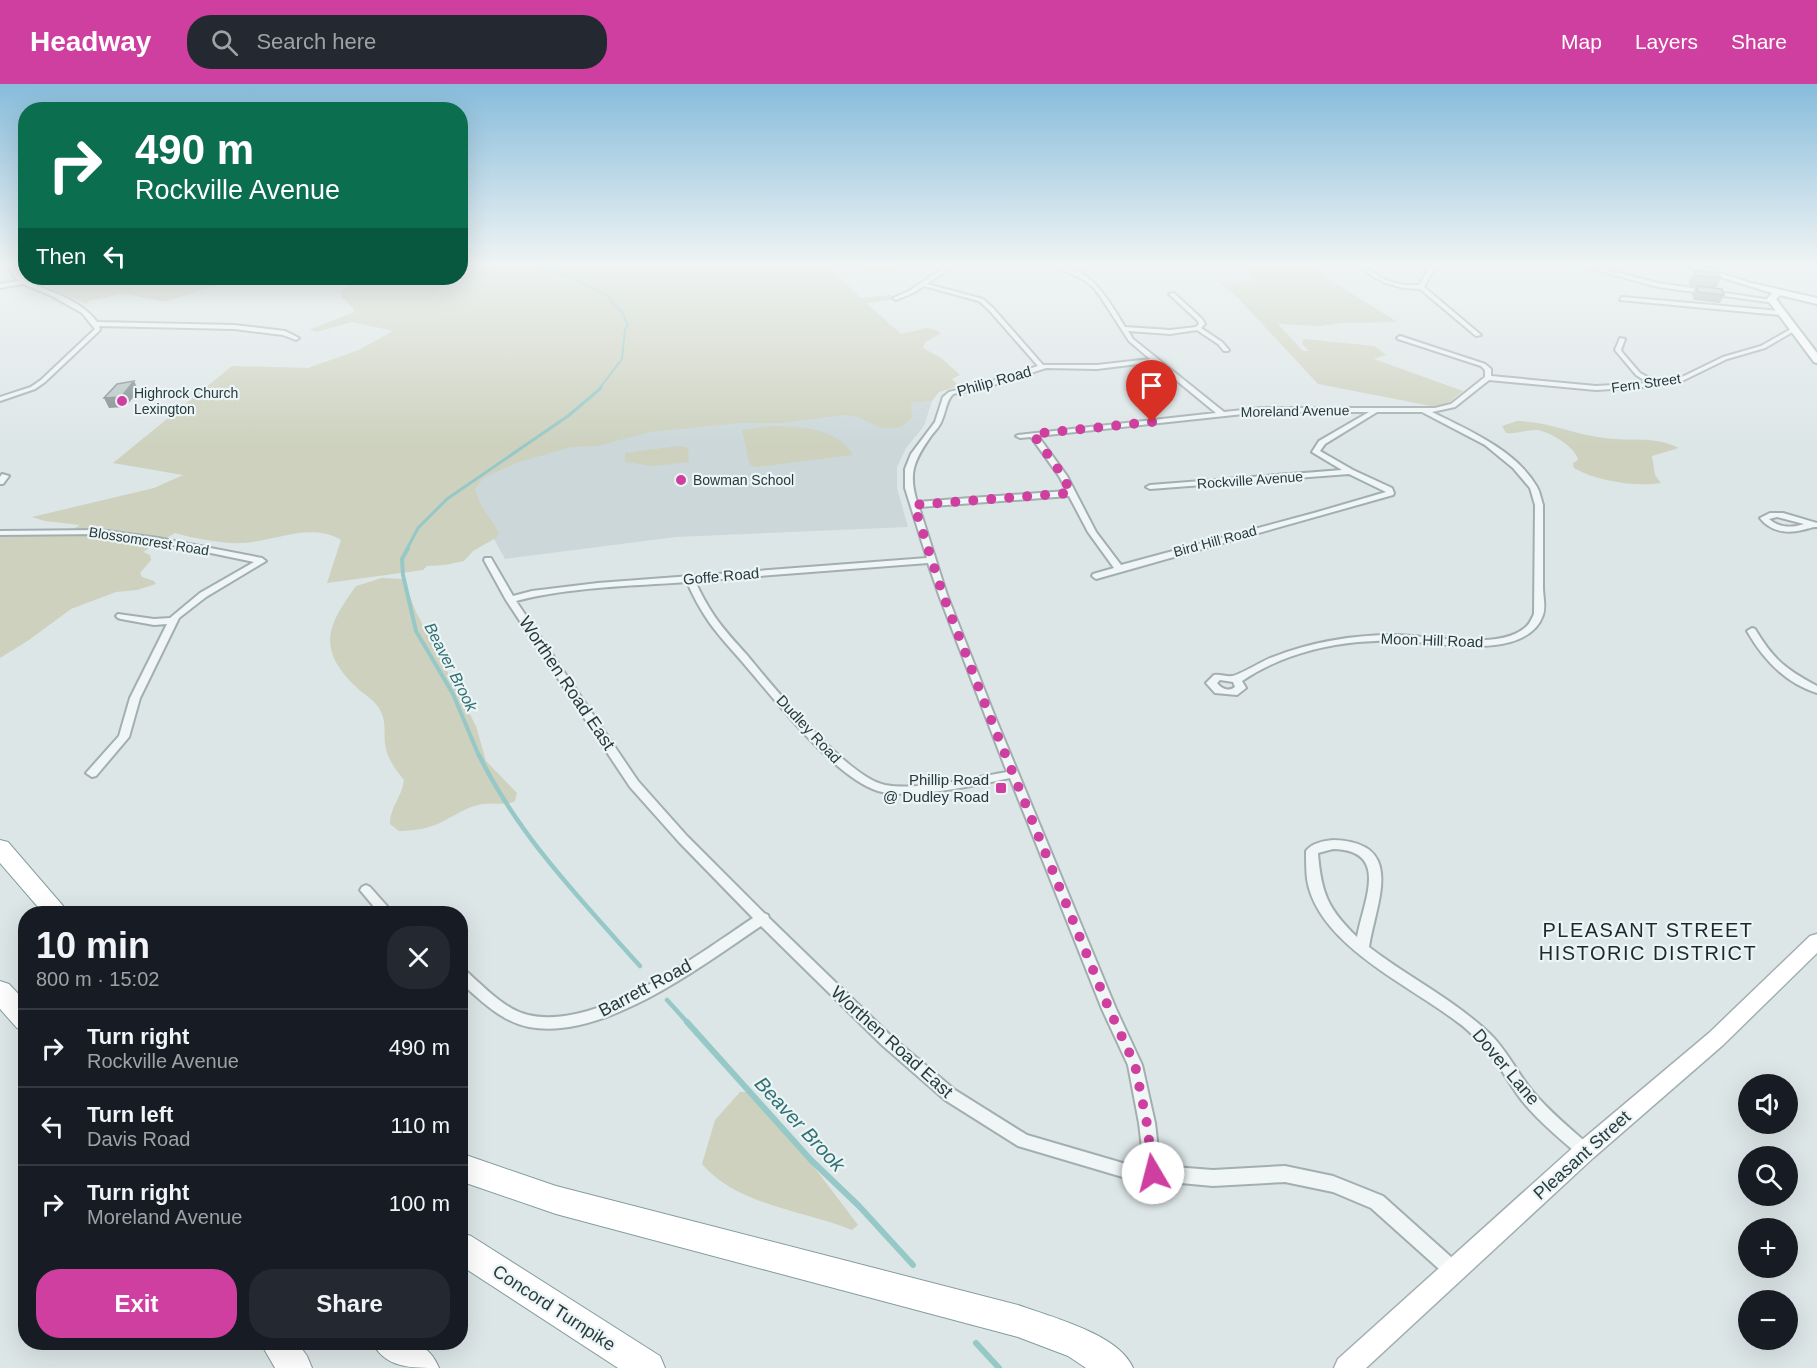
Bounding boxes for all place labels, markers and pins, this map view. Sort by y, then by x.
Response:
pin [1126,360,1177,422]
place label: Highrock Church Lexington [134,385,238,417]
marker: Highrock Church Lexington [115,394,129,408]
place label: Bowman School [693,472,794,488]
marker: Bowman School [674,473,688,487]
place label: Phillip Road @ Dudley Road [883,771,989,805]
marker: Phillip Road @ Dudley Road [994,781,1008,795]

